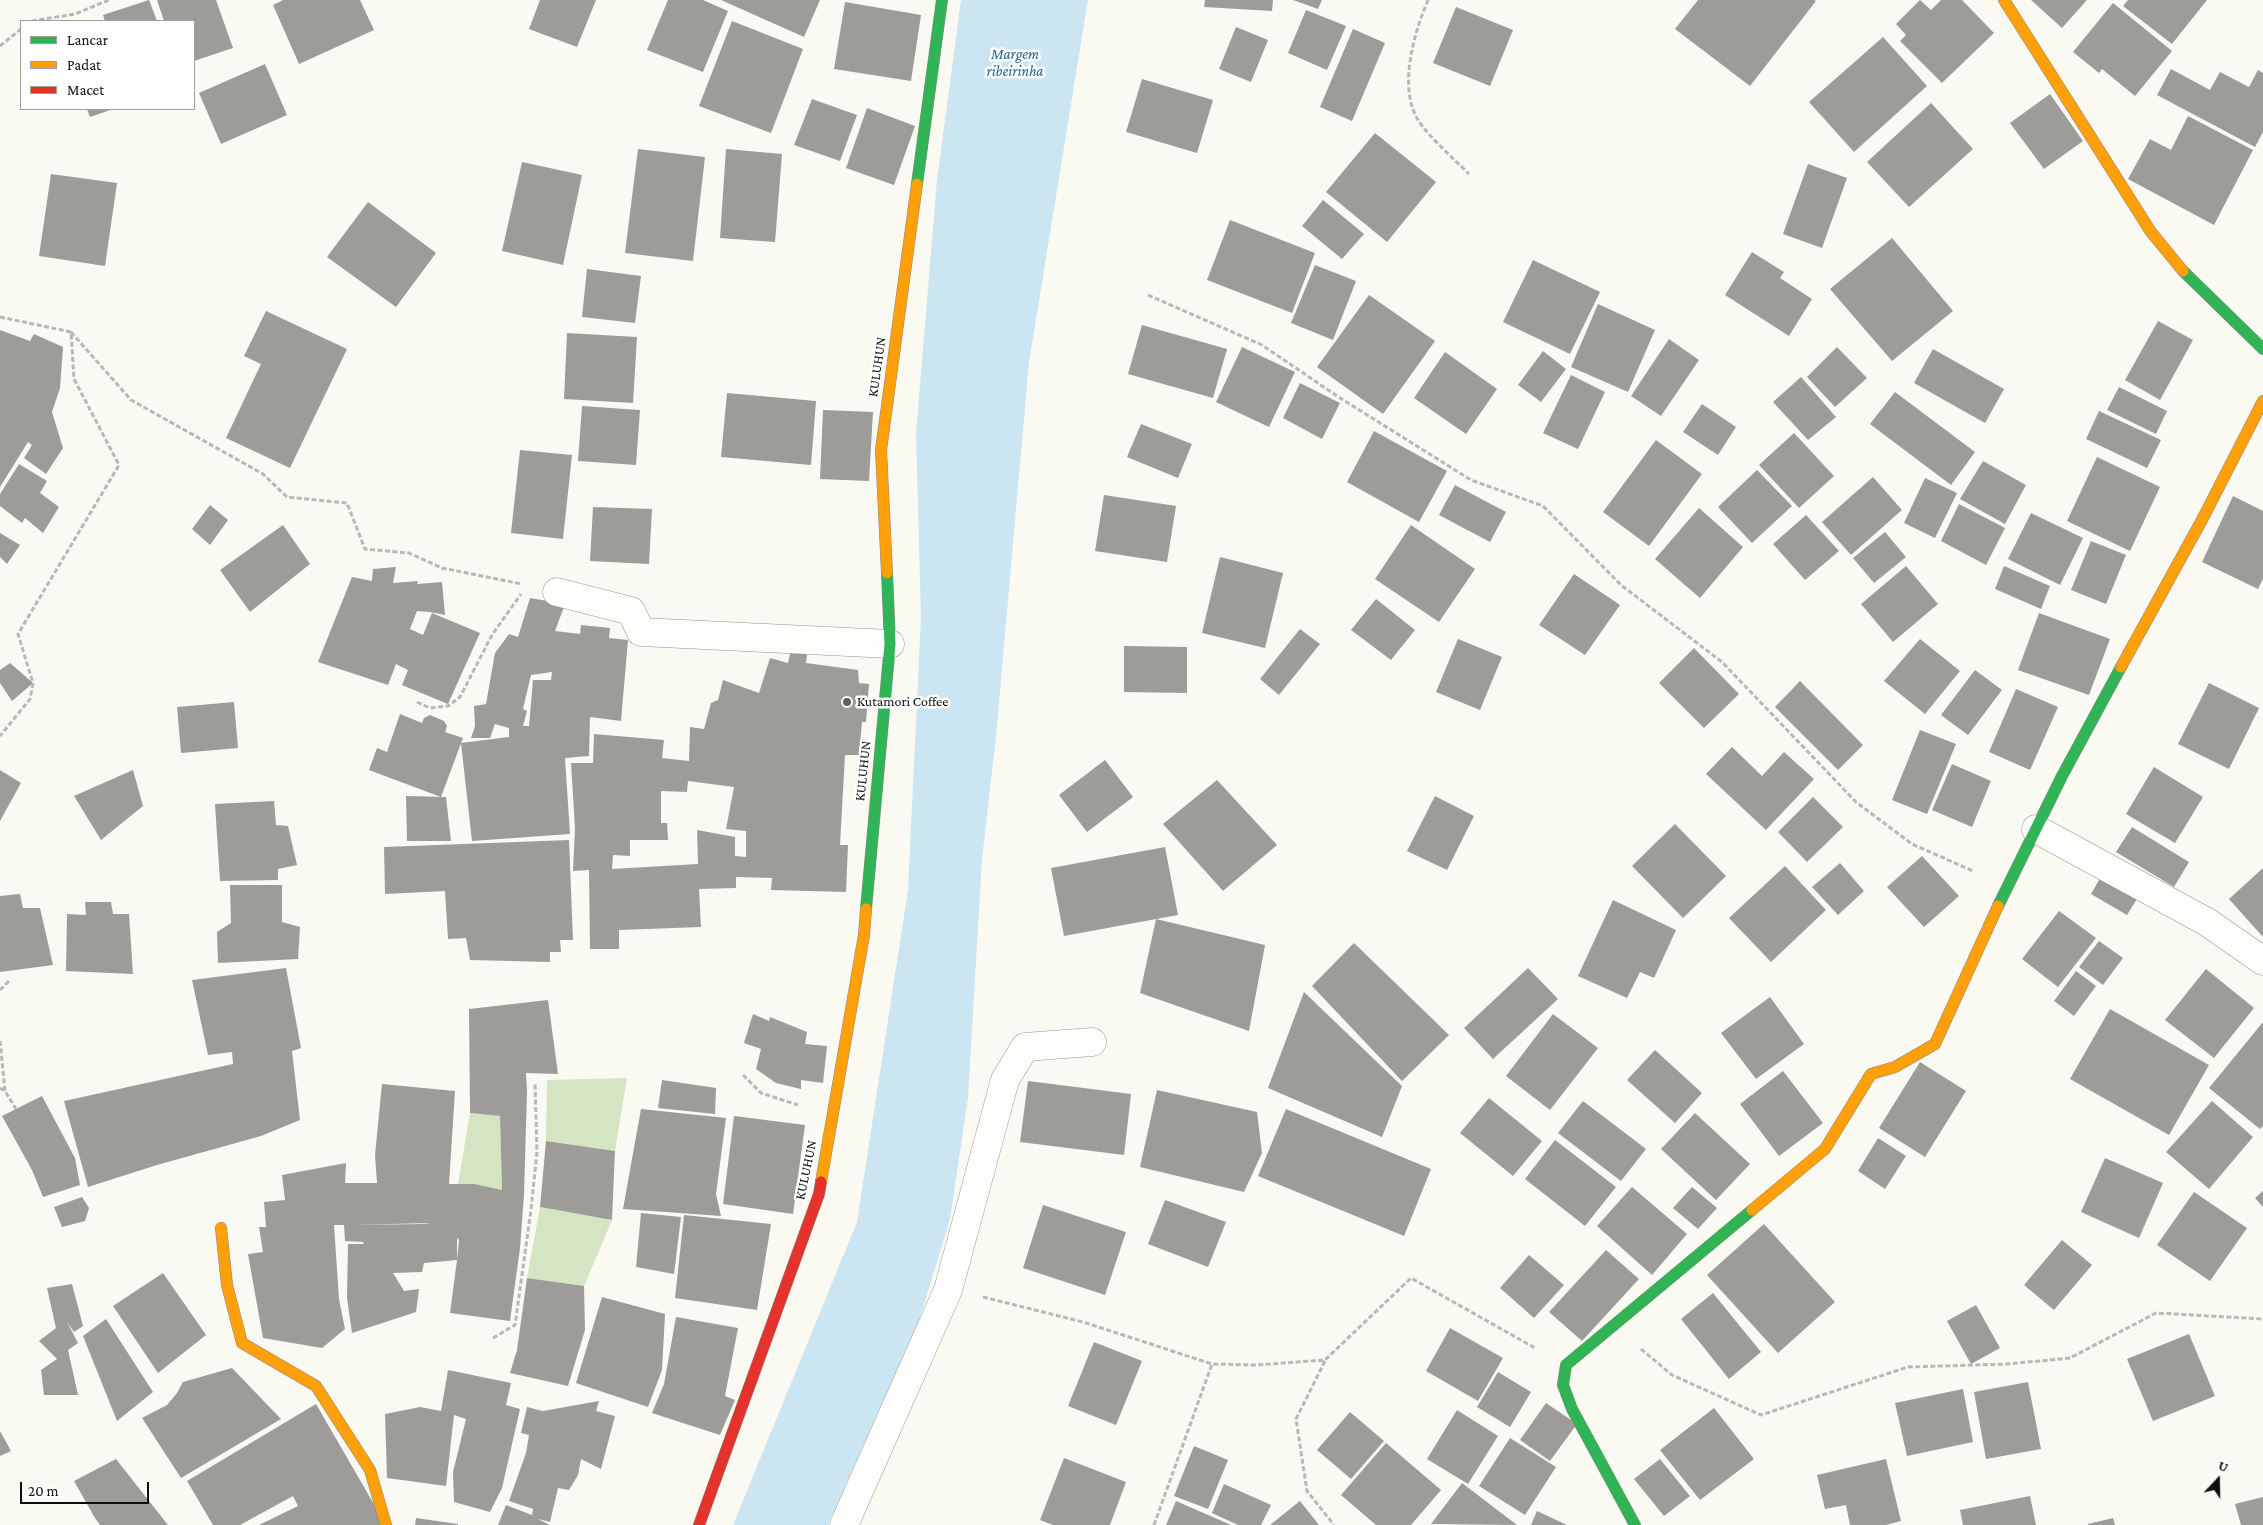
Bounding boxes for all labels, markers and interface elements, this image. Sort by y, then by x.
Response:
legend [20,20,195,110]
text: Lancar [67,32,108,48]
water label: Margem ribeirinha [987,45,1043,80]
text: Padat [67,57,101,73]
text: Macet [67,82,104,98]
street label: KULUHUN [864,336,890,398]
place label: Kutamori Coffee [857,694,948,710]
marker: Kutamori Coffee [841,696,853,708]
street label: KULUHUN [851,740,875,802]
street label: KULUHUN [792,1139,820,1201]
north arrow [2193,1455,2243,1505]
text: U [2216,1457,2231,1475]
scale bar [22,1472,151,1504]
text: 20 m [28,1483,59,1499]

